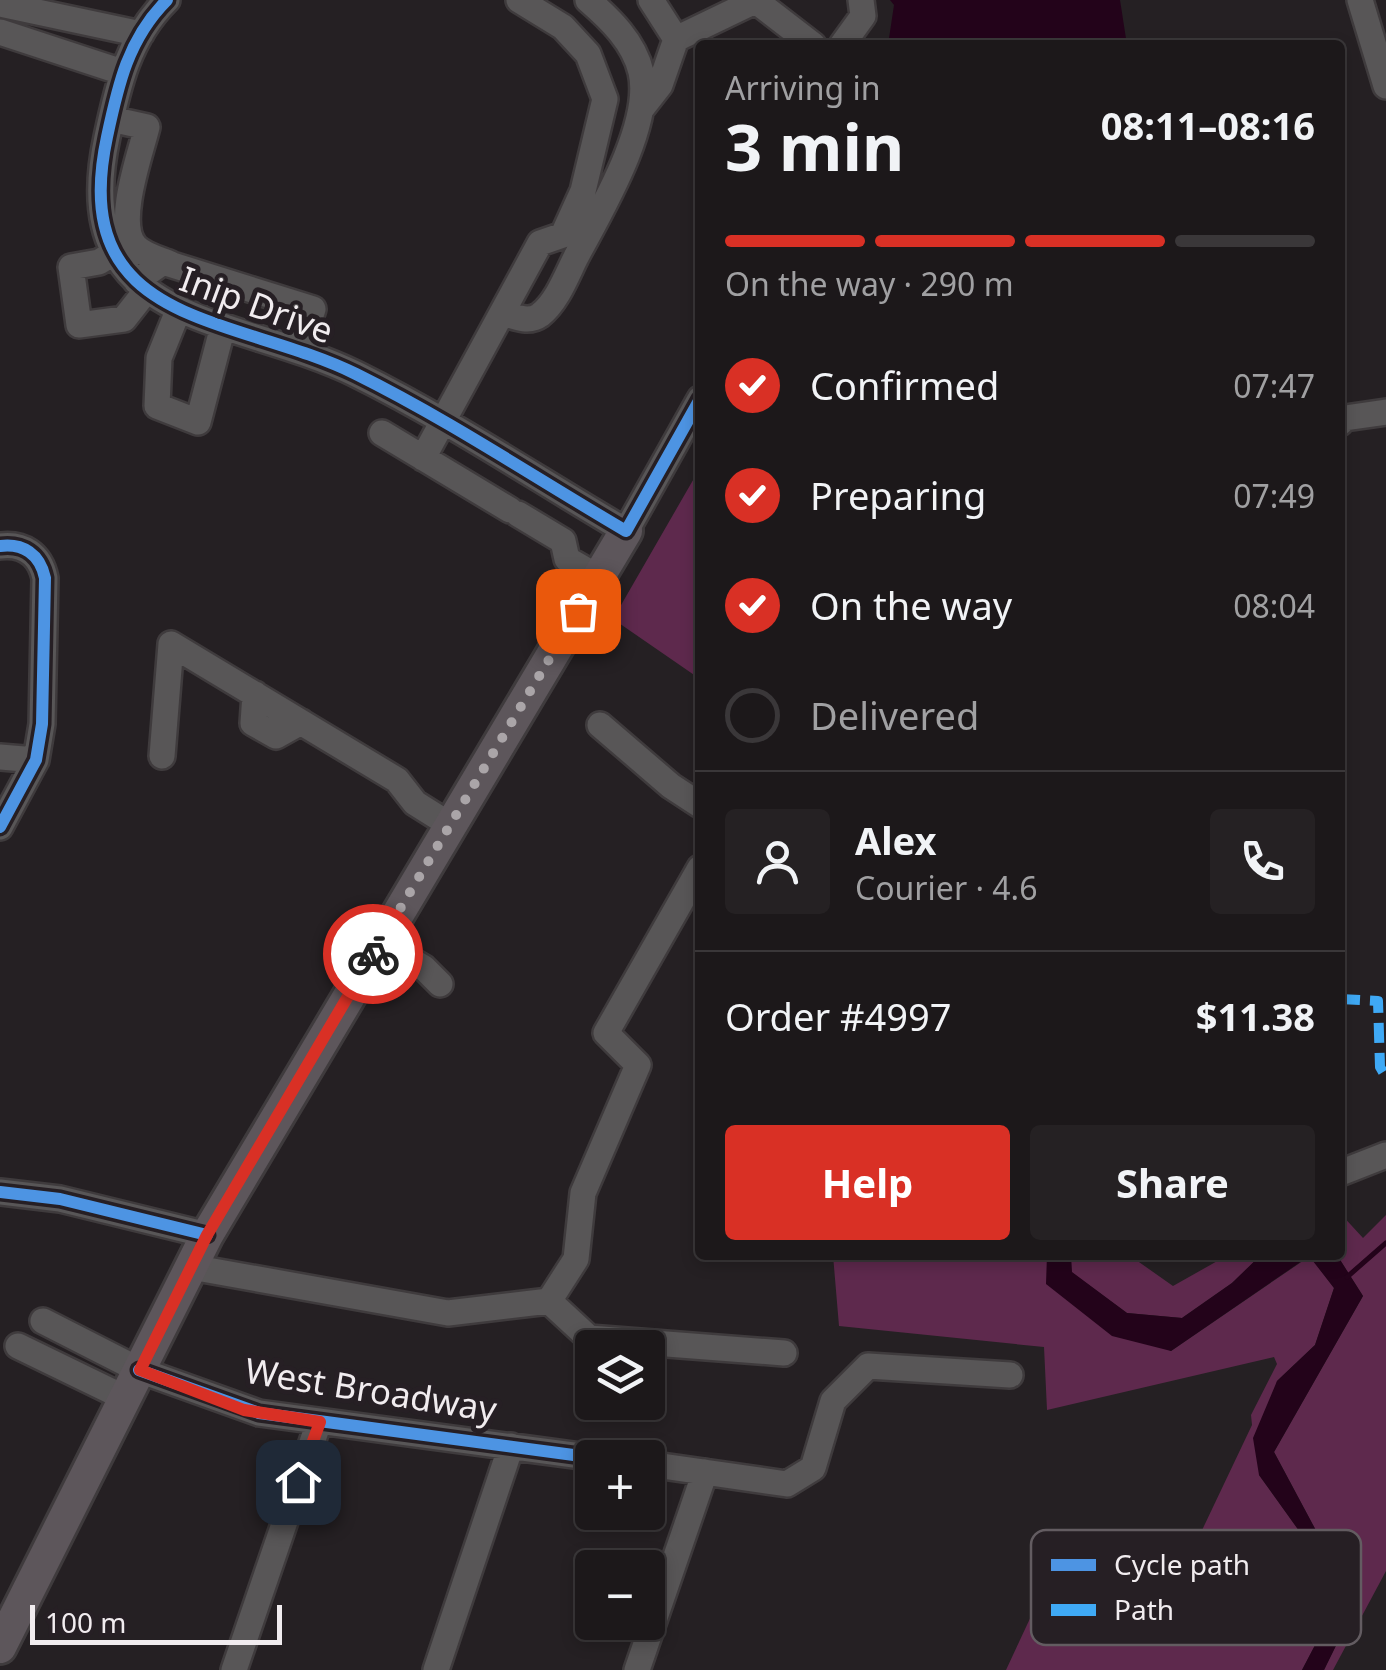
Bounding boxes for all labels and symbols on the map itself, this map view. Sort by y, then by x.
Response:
street label: Inip Drive [174,255,340,353]
pin [536,569,621,654]
courier [323,904,423,1004]
street label: West Broadway [242,1346,500,1432]
pin [256,1440,341,1525]
legend [1031,1530,1361,1645]
text: Cycle path [1114,1545,1250,1583]
text: Path [1114,1590,1174,1628]
scale bar [30,1600,282,1644]

